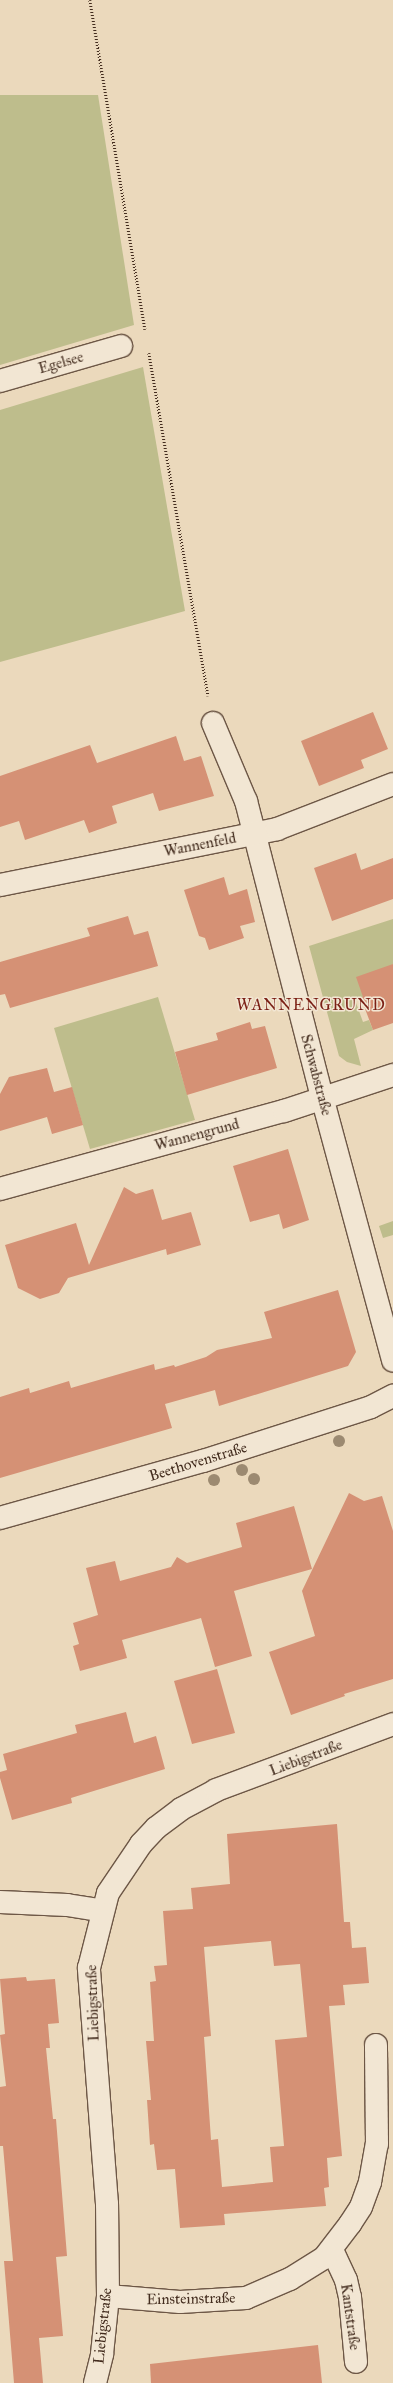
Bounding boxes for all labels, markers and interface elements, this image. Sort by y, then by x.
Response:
street label: Egelsee [36,348,86,378]
street label: Wannenfeld [162,829,238,861]
district label: WANNENGRUND [236,995,386,1015]
street label: Schwabstraße [297,1032,335,1118]
street label: Wannengrund [153,1115,241,1155]
street label: Beethovenstraße [147,1439,249,1485]
street label: Liebigstraße [267,1736,345,1780]
street label: Liebigstraße [83,1964,103,2042]
street label: Kantstraße [336,2283,364,2351]
street label: Liebigstraße [90,2287,116,2365]
street label: Einsteinstraße [146,2289,236,2309]

